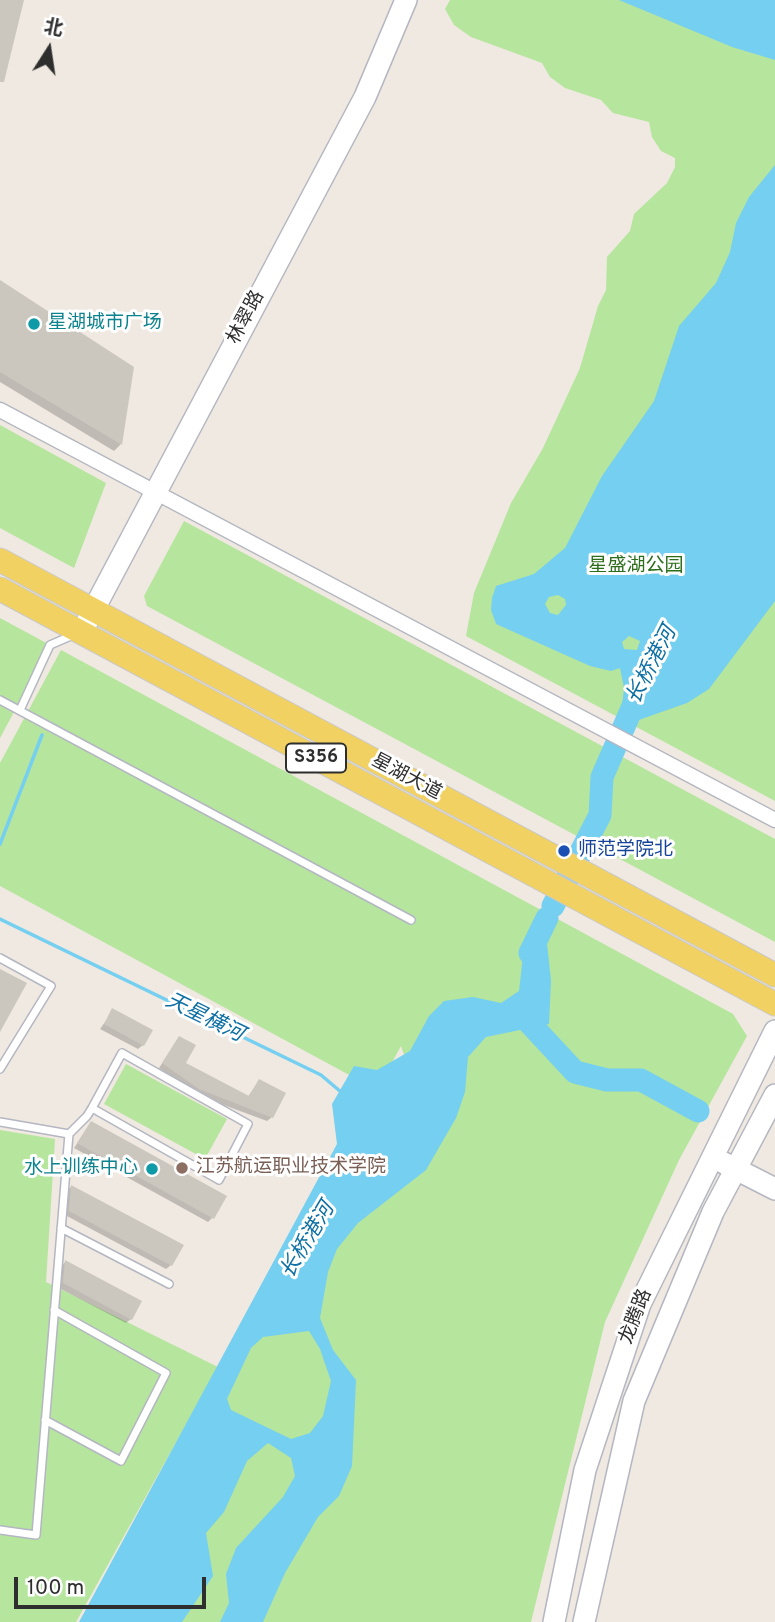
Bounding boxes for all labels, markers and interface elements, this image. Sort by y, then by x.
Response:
north arrow [14,14,84,84]
text: 北 [42,15,65,42]
street label: 林翠路 [224,287,270,349]
place label: 星湖城市广场 [48,313,162,335]
marker: 星湖城市广场 [26,316,42,332]
park label: 星盛湖公园 [589,556,683,578]
water label: 长桥港河 [623,623,683,709]
road number: S356 [286,744,346,772]
street label: 星湖大道 [367,750,445,806]
place label: 师范学院北 [578,840,673,862]
marker: 师范学院北 [556,843,572,859]
water label: 天星横河 [161,989,247,1049]
place label: 江苏航运职业技术学院 [196,1157,386,1179]
place label: 水上训练中心 [24,1158,138,1180]
marker: 江苏航运职业技术学院 [174,1160,190,1176]
marker: 水上训练中心 [144,1161,160,1177]
water label: 长桥港河 [277,1199,341,1283]
street label: 龙腾路 [616,1286,658,1348]
scale bar [18,1562,210,1606]
text: 100 m [27,1575,84,1602]

